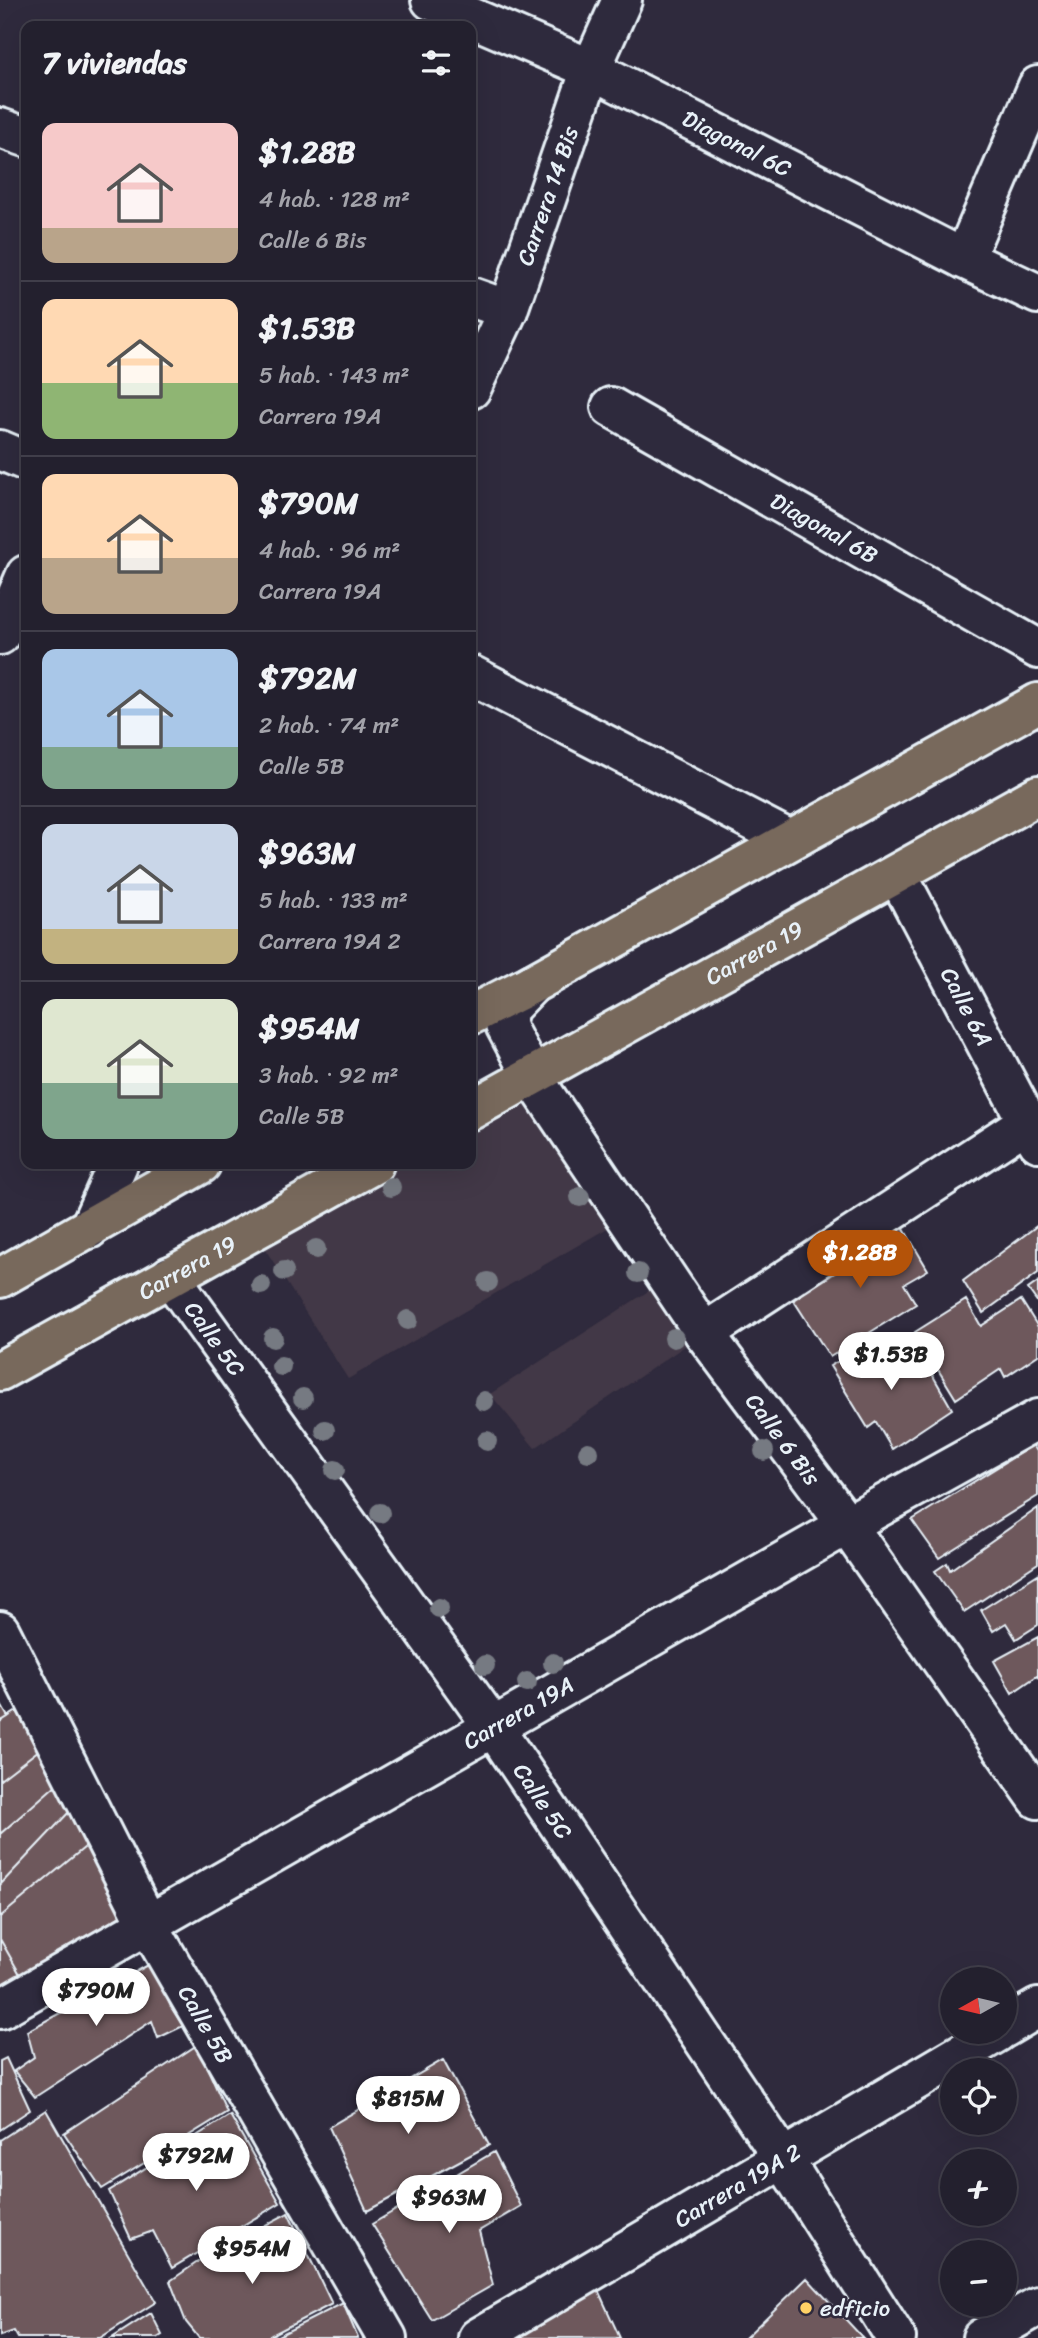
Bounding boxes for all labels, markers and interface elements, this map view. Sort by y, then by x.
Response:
text: 7 viviendas [42,36,187,90]
icon: filters [417,44,455,82]
street label: Diagonal 6C [675,99,799,189]
street label: Carrera 14 Bis [505,120,591,271]
text: $1.28B [259,125,355,179]
icon: home [98,151,182,235]
text: 4 hab. · 128 m² [259,179,410,220]
text: Calle 6 Bis [259,220,366,261]
text: $1.53B [259,301,355,355]
icon: home [98,327,182,411]
text: 5 hab. · 143 m² [259,355,410,396]
text: Carrera 19A [259,396,382,437]
text: $790M [259,476,358,530]
street label: Diagonal 6B [762,481,886,575]
icon: home [98,502,182,586]
text: 4 hab. · 96 m² [259,530,400,571]
text: Carrera 19A [259,571,382,612]
text: $792M [259,651,357,705]
icon: home [98,677,182,761]
text: 2 hab. · 74 m² [259,705,399,746]
text: Calle 5B [259,746,344,787]
text: $963M [259,826,356,880]
icon: home [98,852,182,936]
text: 5 hab. · 133 m² [259,880,408,921]
street label: Carrera 19 [697,909,811,997]
text: Carrera 19A 2 [259,921,401,962]
street label: Calle 6A [928,960,1004,1054]
text: $954M [259,1001,359,1055]
icon: home [98,1027,182,1111]
text: 3 hab. · 92 m² [259,1055,399,1096]
text: Calle 5B [259,1096,344,1137]
street label: Carrera 19 [130,1224,244,1312]
pin: $1.28B [803,1230,917,1290]
text: $1.28B [823,1232,897,1273]
street label: Calle 5C [173,1292,256,1386]
pin: $1.53B [834,1332,948,1392]
text: $1.53B [854,1334,928,1375]
street label: Calle 6 Bis [734,1384,831,1495]
street label: Carrera 19A [455,1665,582,1761]
street label: Calle 5C [502,1754,584,1849]
north arrow [940,1967,1017,2044]
map controls [940,1967,1017,2317]
pin: $790M [47,1968,145,2028]
text: $790M [58,1970,134,2011]
street label: Calle 5B [166,1977,244,2072]
button: locate [940,2058,1017,2135]
pin: $815M [359,2076,457,2136]
text: $815M [372,2078,444,2119]
street label: Carrera 19A 2 [666,2132,809,2239]
pin: $792M [147,2134,245,2193]
text: $792M [159,2135,233,2176]
button: + [940,2149,1017,2226]
pin: $963M [400,2176,498,2235]
text: $963M [412,2177,486,2218]
pin: $954M [203,2226,301,2286]
text: $954M [214,2228,290,2269]
button: − [940,2240,1017,2317]
place label: edficio [820,2288,890,2329]
marker: edficio [798,2300,814,2316]

